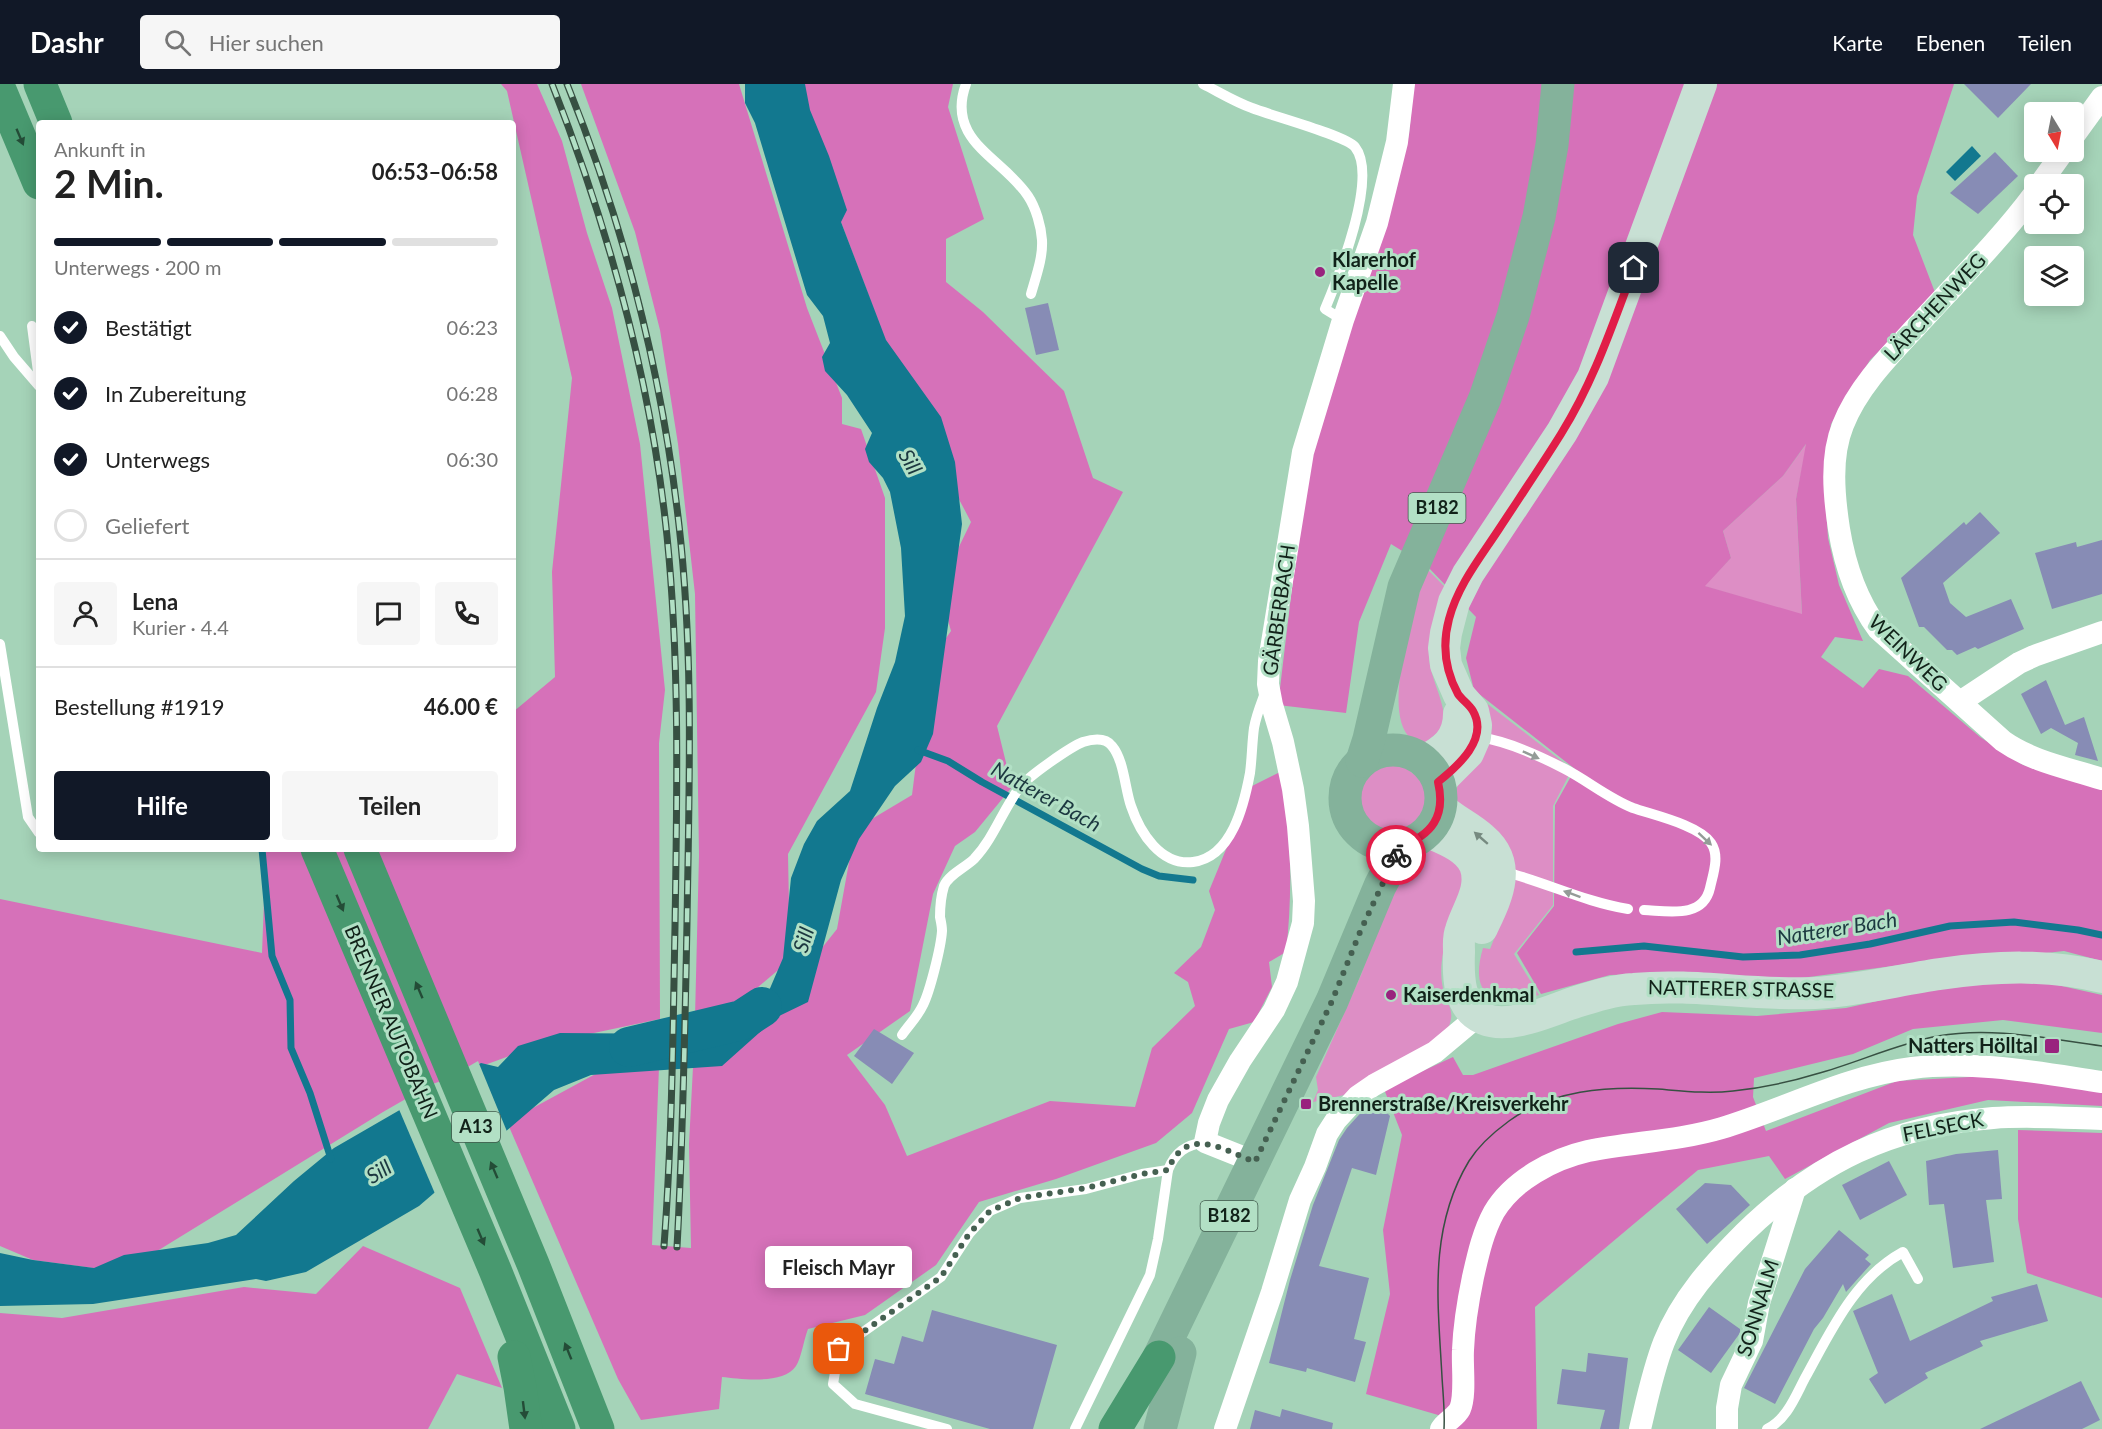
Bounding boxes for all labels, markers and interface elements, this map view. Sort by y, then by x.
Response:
search box [140,15,560,69]
text: Dashr [30,25,104,59]
icon: search [161,26,194,59]
text: Hier suchen [209,29,324,56]
text: Karte [1832,30,1883,55]
text: Ebenen [1916,30,1985,55]
text: Teilen [2018,30,2072,55]
north arrow [2024,102,2084,162]
map controls [2024,102,2084,306]
one-way arrow [15,128,24,145]
text: Ankunft in [54,137,146,161]
text: 06:53–06:58 [372,158,498,185]
text: 2 Min. [54,160,164,206]
button: locate [2024,174,2084,234]
pin [1608,242,1659,293]
button: layers [2024,246,2084,306]
place label: Klarerhof Kapelle [1332,247,1417,294]
street label: LÄRCHENWEG [1878,248,1990,365]
icon: home [1617,251,1650,284]
text: Unterwegs · 200 m [54,255,221,279]
marker: Klarerhof Kapelle [1313,265,1327,279]
icon: check [54,311,87,344]
text: Bestätigt [105,314,192,341]
text: 06:23 [447,315,498,339]
icon: check [54,377,87,410]
text: In Zubereitung [105,380,246,407]
text: 06:28 [447,381,498,405]
icon: check [54,443,87,476]
water label: Sill [894,444,928,478]
text: Unterwegs [105,446,210,473]
text: 06:30 [447,447,498,471]
road number: B182 [1408,493,1466,523]
text: Geliefert [105,512,189,539]
street label: GÄRBERBACH [1257,543,1299,677]
button: person [54,582,117,645]
button: chat [357,582,420,645]
button: phone [435,582,498,645]
text: Lena [132,588,178,615]
street label: WEINWEG [1864,609,1953,696]
text: Kurier · 4.4 [132,615,229,639]
text: Bestellung #1919 [54,693,224,720]
text: 46.00 € [424,693,498,720]
one-way arrow [1522,750,1539,759]
water label: Natterer Bach [988,755,1106,836]
button: Hilfe [54,771,270,840]
button: Teilen [282,771,498,840]
courier [1366,825,1426,885]
one-way arrow [1474,831,1489,845]
one-way arrow [1697,832,1712,845]
icon: bike [1380,839,1413,872]
one-way arrow [1563,888,1581,898]
one-way arrow [335,894,345,912]
water label: Natterer Bach [1775,906,1899,949]
street label: BRENNER AUTOBAHN [340,921,444,1122]
water label: Sill [787,924,818,955]
street label: NATTERER STRASSE [1648,974,1834,1002]
one-way arrow [414,981,423,999]
place label: Kaiserdenkmal [1403,982,1534,1006]
marker: Kaiserdenkmal [1384,988,1398,1002]
place label: Natters Hölltal [1908,1033,2038,1057]
marker: Natters Hölltal [2043,1037,2061,1055]
place label: Brennerstraße/Kreisverkehr [1318,1091,1569,1115]
marker: Brennerstraße/Kreisverkehr [1299,1097,1313,1111]
street label: FELSECK [1900,1106,1986,1146]
road number: A13 [452,1112,500,1142]
water label: Sill [361,1153,396,1188]
one-way arrow [489,1161,498,1179]
road number: B182 [1200,1201,1258,1231]
one-way arrow [476,1229,486,1247]
callout: Fleisch Mayr [766,1247,912,1289]
text: Fleisch Mayr [782,1255,895,1279]
street label: SONNALM [1731,1256,1783,1359]
pin [813,1323,864,1374]
icon: bag [822,1332,855,1365]
one-way arrow [563,1341,573,1359]
one-way arrow [519,1400,528,1419]

